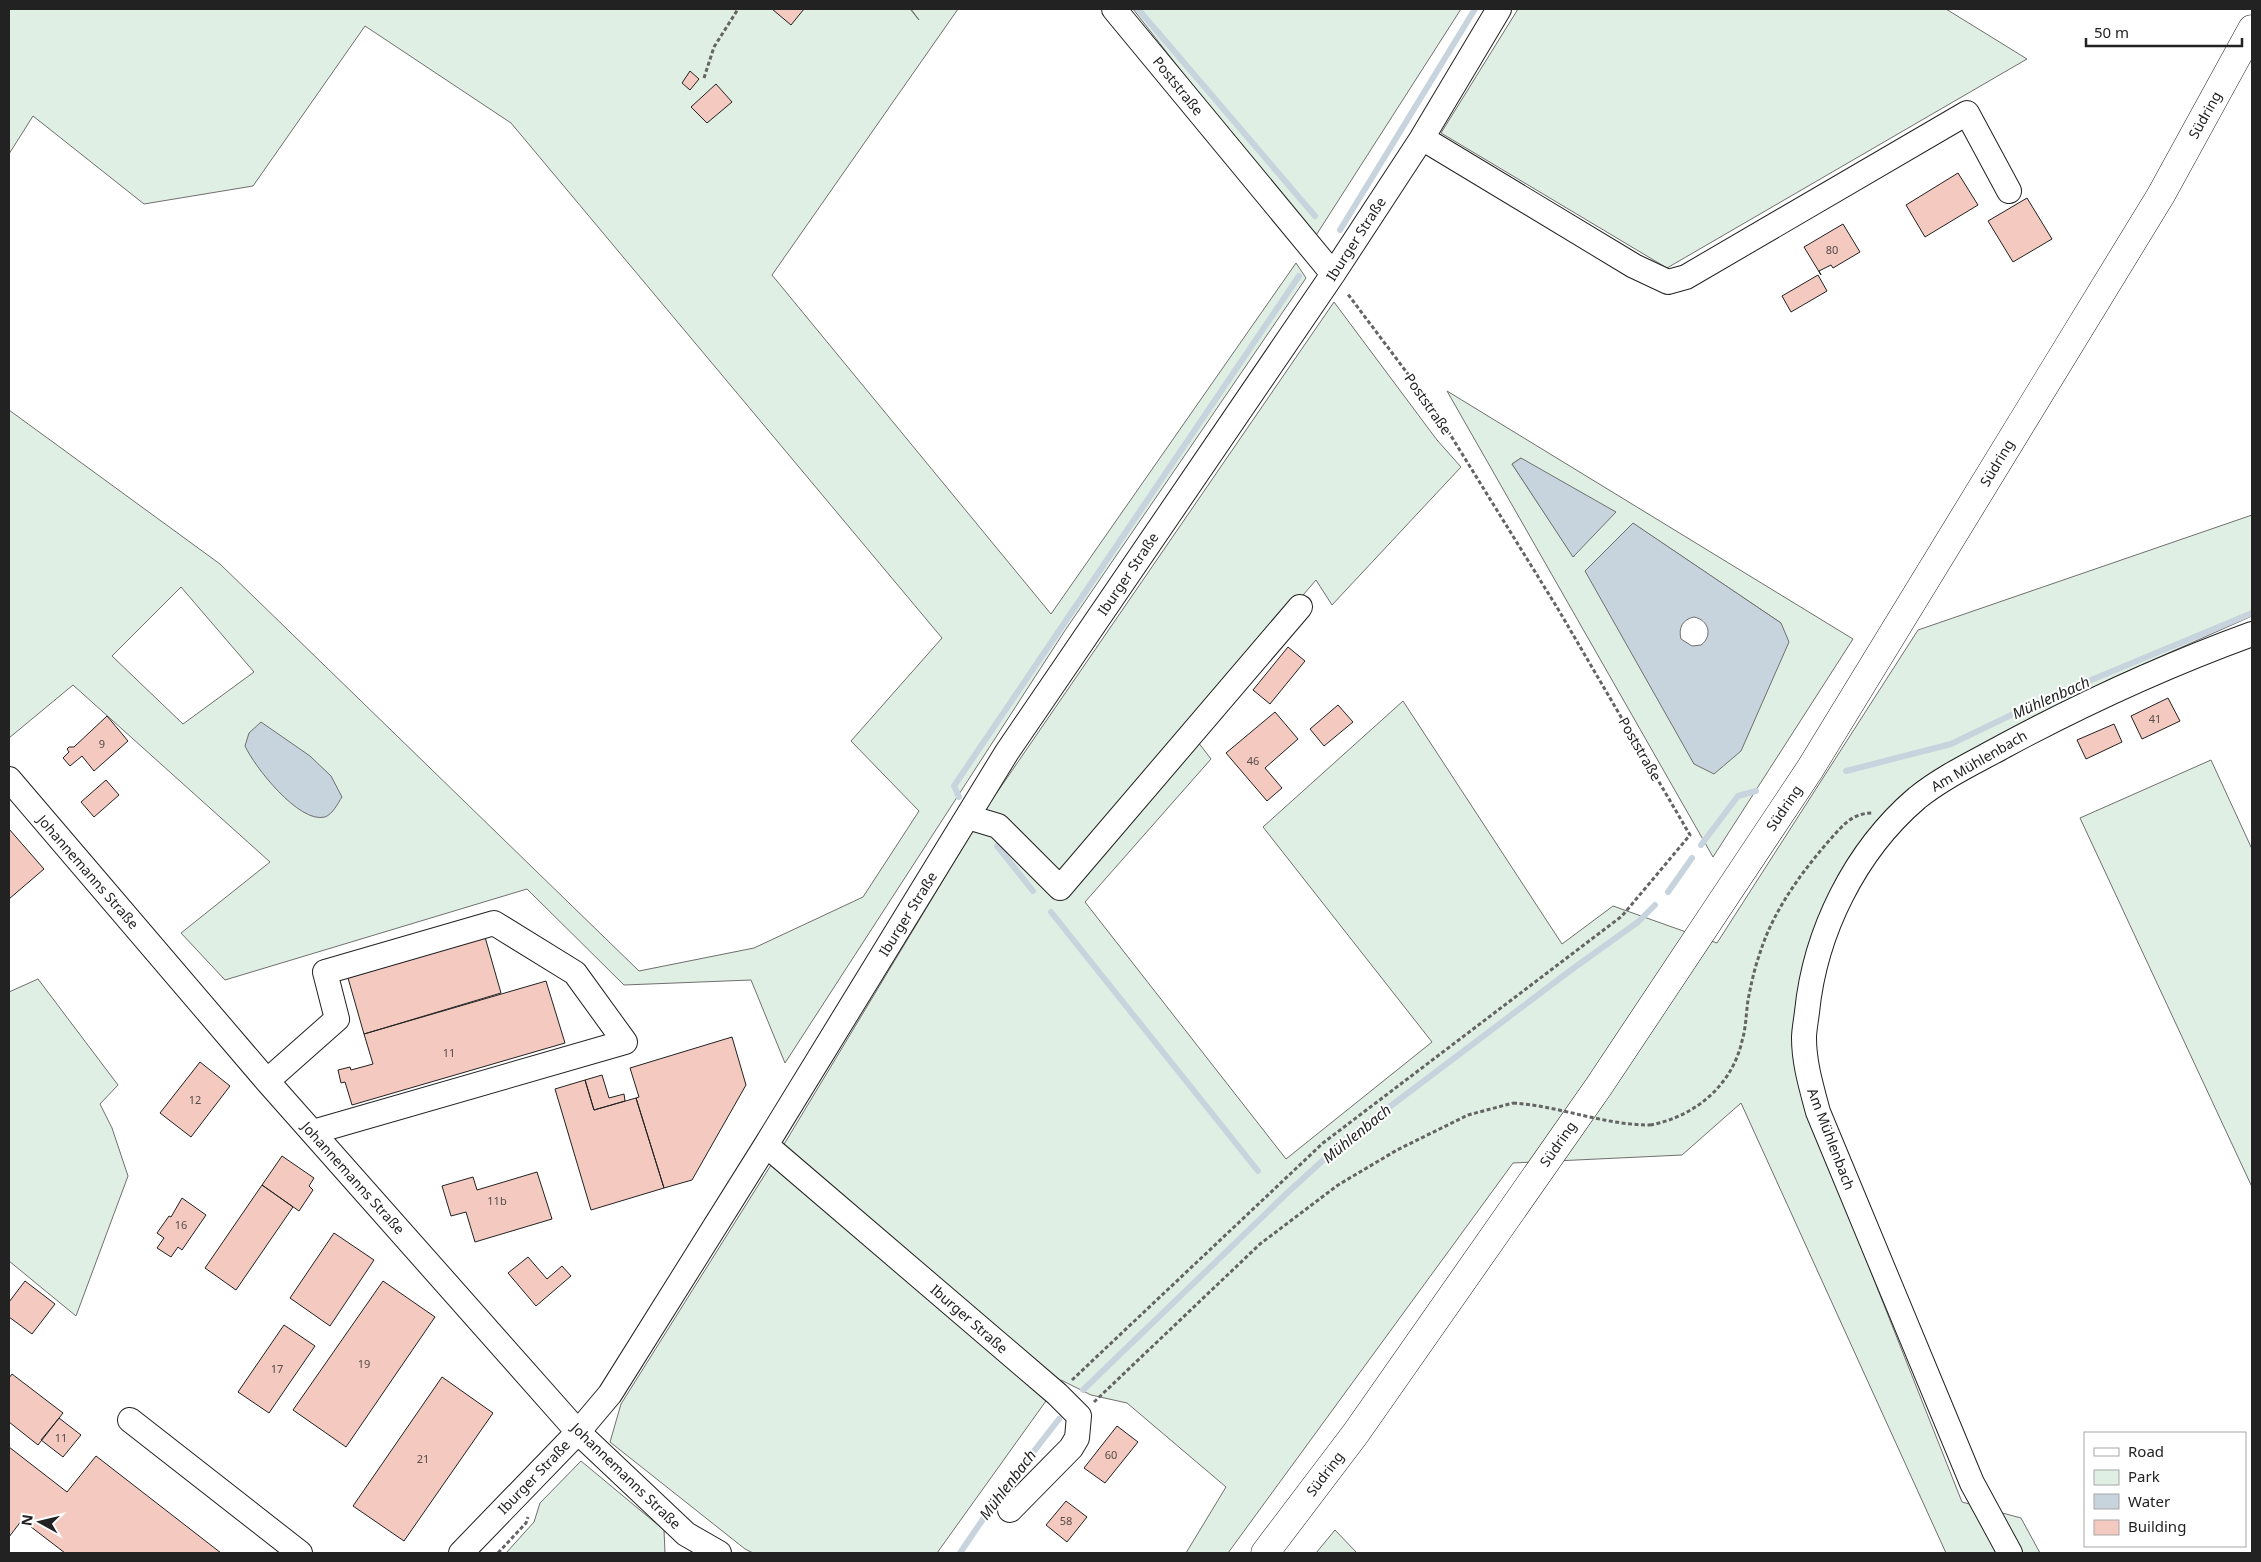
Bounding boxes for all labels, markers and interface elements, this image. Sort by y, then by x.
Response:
scale bar [2086,15,2242,47]
text: 50 m [2094,22,2129,42]
street label: Poststraße [1149,52,1208,119]
street label: Südring [2184,88,2225,142]
street label: Iburger Straße [1321,193,1390,284]
house number: 80 [1826,242,1838,257]
street label: Poststraße [1400,369,1456,438]
street label: Südring [1975,436,2018,490]
street label: Iburger Straße [1093,528,1162,619]
water label: Mühlenbach [2009,671,2092,723]
house number: 41 [2149,711,2161,726]
street label: Poststraße [1615,713,1666,784]
street label: Am Mühlenbach [1927,725,2030,796]
house number: 9 [99,736,105,751]
house number: 46 [1247,753,1259,768]
street label: Südring [1761,781,1806,834]
street label: Johannemanns Straße [32,809,143,933]
street label: Iburger Straße [874,868,941,960]
house number: 11 [443,1045,455,1060]
street label: Am Mühlenbach [1803,1085,1860,1192]
house number: 12 [189,1092,201,1107]
water label: Mühlenbach [1318,1099,1395,1167]
street label: Johannemanns Straße [296,1116,409,1238]
street label: Südring [1535,1117,1580,1170]
house number: 11b [487,1193,507,1208]
house number: 16 [175,1217,187,1232]
street label: Iburger Straße [927,1280,1012,1357]
house number: 19 [358,1356,370,1371]
house number: 17 [271,1361,283,1376]
street label: Johannemanns Straße [566,1417,685,1533]
house number: 11 [55,1430,67,1445]
legend [2084,1432,2246,1547]
street label: Iburger Straße [493,1435,574,1518]
text: Road [2128,1441,2164,1461]
water label: Mühlenbach [974,1445,1040,1523]
house number: 60 [1105,1447,1117,1462]
street label: Südring [1301,1447,1348,1500]
house number: 21 [417,1451,429,1466]
text: Park [2128,1466,2160,1486]
text: Water [2128,1491,2170,1511]
north arrow [15,1497,65,1547]
text: N [16,1513,37,1527]
house number: 58 [1060,1513,1072,1528]
text: Building [2128,1516,2186,1536]

